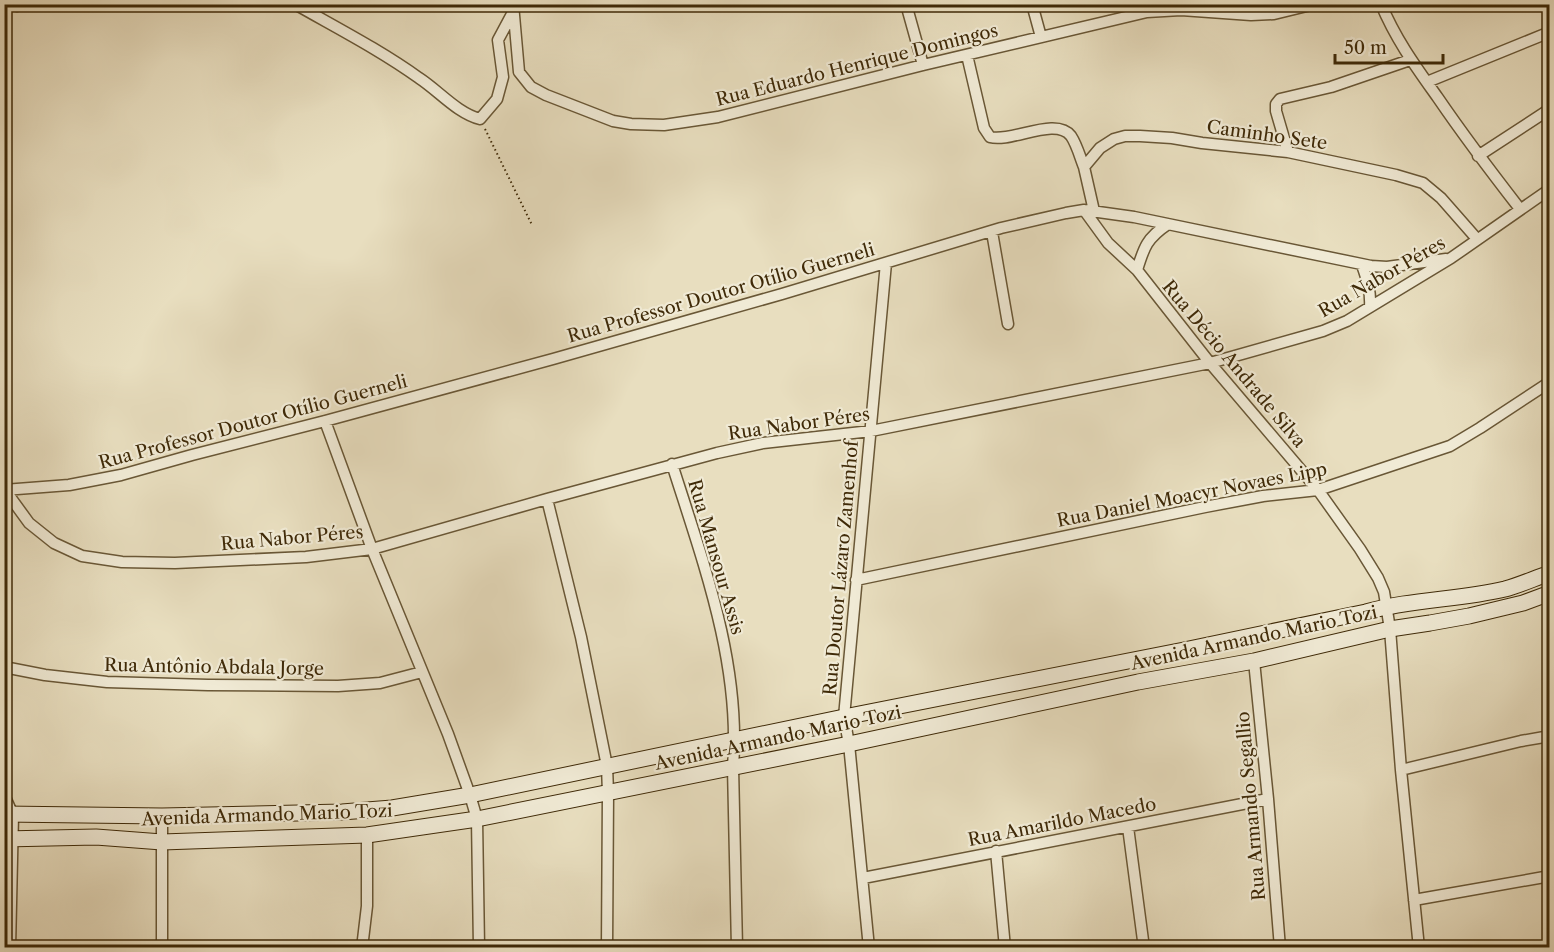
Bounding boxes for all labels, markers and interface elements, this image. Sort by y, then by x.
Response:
street label: Rua Eduardo Henrique Domingos [714,19,1000,111]
scale bar [1335,27,1443,65]
text: 50 m [1344,37,1387,59]
street label: Caminho Sete [1205,116,1329,154]
street label: Rua Nabor Péres [1315,232,1449,322]
street label: Rua Professor Doutor Otílio Guerneli [565,238,878,347]
street label: Rua Décio Andrade Silva [1158,276,1311,452]
street label: Rua Professor Doutor Otílio Guerneli [96,370,410,474]
street label: Rua Nabor Péres [727,403,871,445]
street label: Rua Doutor Lázaro Zamenhof [819,437,863,697]
street label: Rua Daniel Moacyr Novaes Lipp [1055,458,1329,532]
street label: Rua Mansour Assis [683,477,749,637]
street label: Rua Nabor Péres [220,521,364,555]
street label: Avenida Armando Mario Tozi [1128,601,1380,675]
street label: Rua Antônio Abdala Jorge [104,654,324,680]
street label: Avenida Armando Mario Tozi [652,701,904,775]
street label: Rua Armando Segallio [1232,710,1270,902]
street label: Rua Amarildo Macedo [966,793,1158,851]
street label: Avenida Armando Mario Tozi [140,800,393,830]

